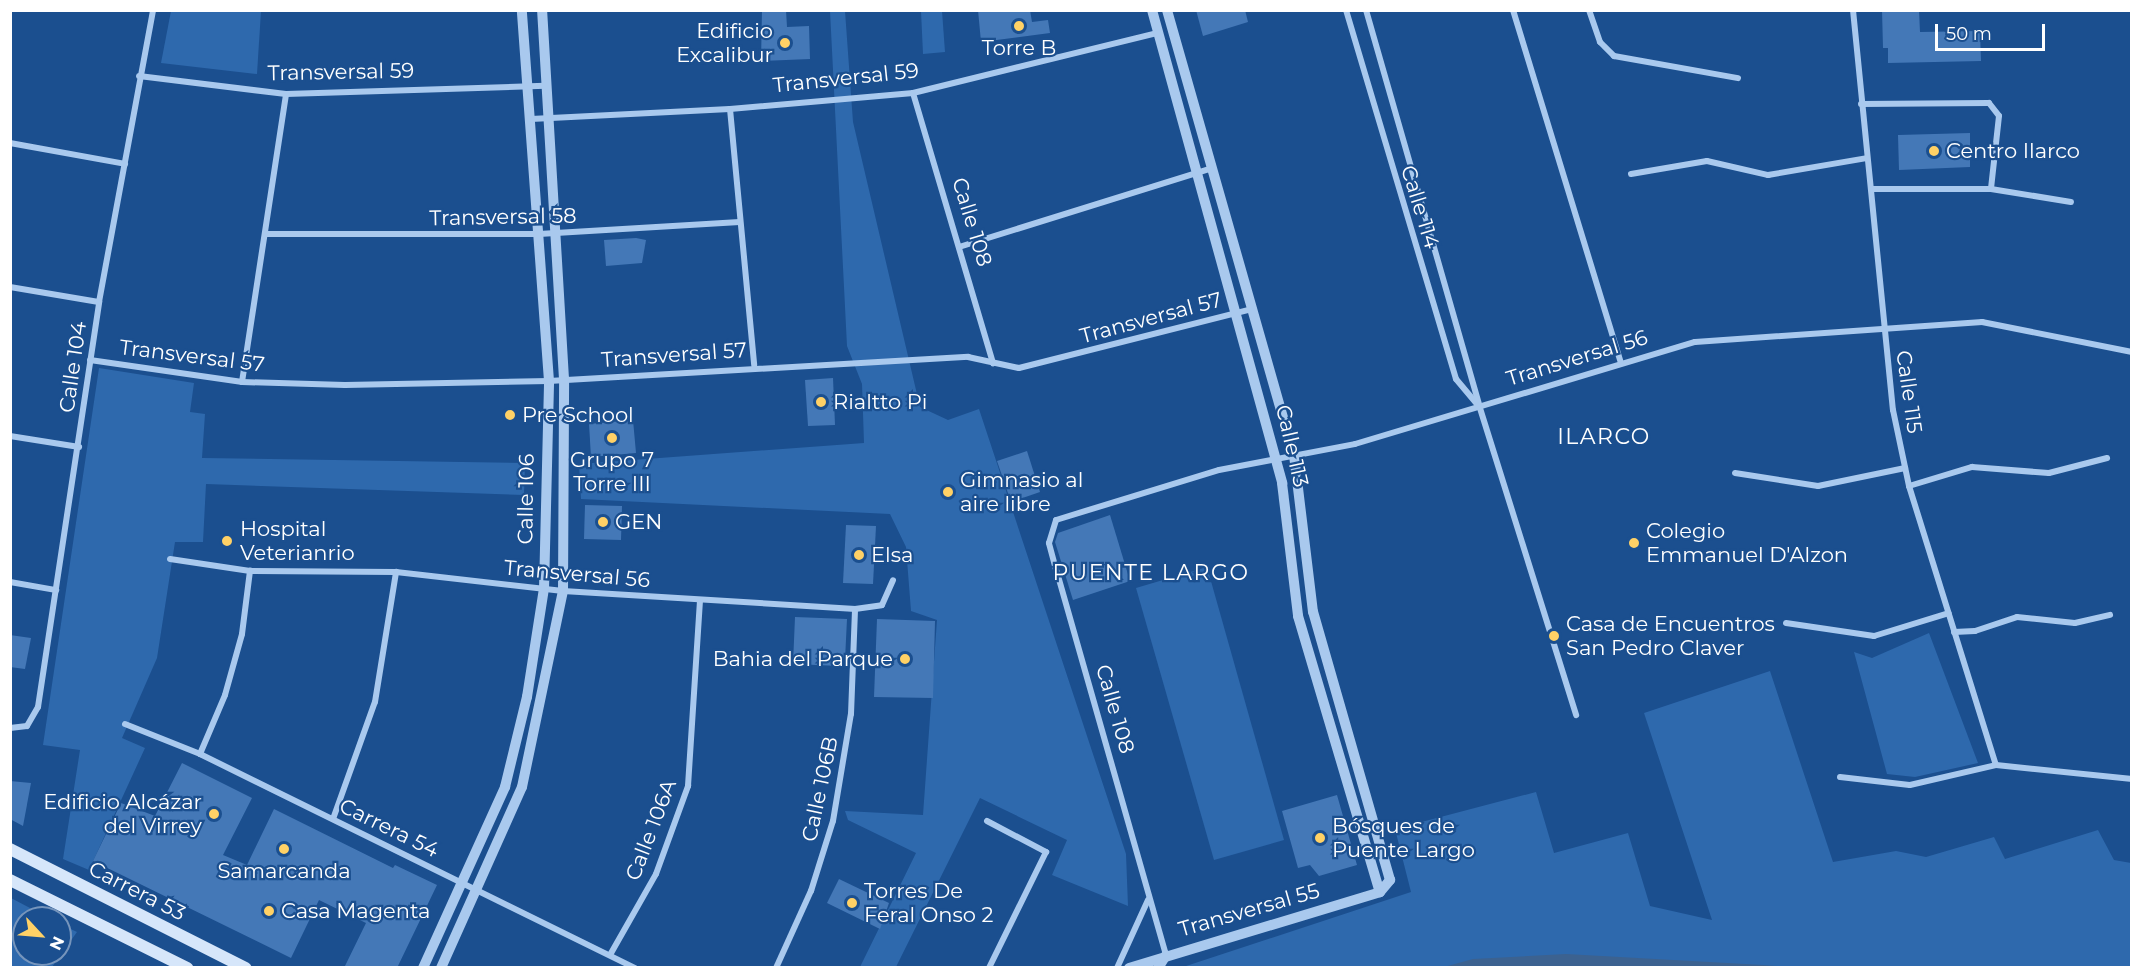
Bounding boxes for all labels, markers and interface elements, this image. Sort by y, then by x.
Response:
scale bar [1938,12,2048,50]
place label: Edificio Excalibur [676,18,773,68]
marker: Torre B [1012,19,1026,33]
text: 50 m [1946,23,1992,45]
place label: Torre B [982,35,1056,61]
marker: Edificio Excalibur [778,36,792,50]
street label: Transversal 59 [268,58,414,86]
street label: Transversal 59 [772,58,920,98]
place label: Centro Ilarco [1946,138,2080,164]
marker: Centro Ilarco [1927,144,1941,158]
street label: Calle 114 [1395,162,1445,252]
street label: Calle 108 [947,175,997,269]
street label: Transversal 58 [429,203,577,231]
street label: Transversal 57 [1077,287,1225,349]
street label: Calle 104 [54,320,92,414]
street label: Transversal 56 [1503,325,1651,391]
street label: Transversal 57 [118,335,266,377]
street label: Transversal 57 [600,337,748,373]
street label: Calle 115 [1891,349,1927,435]
place label: Rialtto Pi [833,389,927,415]
marker: Rialtto Pi [814,395,828,409]
place label: Pre School [522,402,634,428]
street label: Calle 113 [1270,402,1314,490]
marker: Pre School [503,408,517,422]
district label: ILARCO [1557,424,1651,450]
marker: Grupo 7 Torre III [605,431,619,445]
place label: Grupo 7 Torre III [570,447,654,497]
street label: Calle 106 [513,453,539,545]
place label: Gimnasio al aire libre [960,467,1083,517]
marker: Gimnasio al aire libre [941,485,955,499]
place label: GEN [615,509,662,535]
marker: GEN [596,515,610,529]
place label: Hospital Veterianrio [240,516,355,566]
place label: Colegio Emmanuel D'Alzon [1646,518,1848,568]
marker: Hospital Veterianrio [218,532,236,550]
marker: Colegio Emmanuel D'Alzon [1627,536,1641,550]
place label: Elsa [871,542,913,568]
marker: Elsa [852,548,866,562]
street label: Transversal 56 [503,555,651,593]
district label: PUENTE LARGO [1053,560,1249,586]
place label: Casa de Encuentros San Pedro Claver [1566,611,1775,661]
marker: Casa de Encuentros San Pedro Claver [1547,629,1561,643]
place label: Bahia del Parque [713,646,893,672]
marker: Bahia del Parque [898,652,912,666]
street label: Calle 108 [1090,662,1140,756]
street label: Calle 106B [797,734,843,844]
street label: Calle 106A [620,776,682,884]
place label: Edificio Alcázar del Virrey [43,789,202,839]
street label: Carrera 54 [335,793,443,863]
marker: Edificio Alcázar del Virrey [207,807,221,821]
place label: Bósques de Puente Largo [1332,813,1475,863]
marker: Bósques de Puente Largo [1313,831,1327,845]
marker: Samarcanda [277,842,291,856]
street label: Carrera 53 [84,856,190,926]
place label: Samarcanda [217,858,351,884]
place label: Torres De Feral Onso 2 [864,878,993,928]
street label: Transversal 55 [1176,878,1322,942]
marker: Torres De Feral Onso 2 [845,896,859,910]
place label: Casa Magenta [281,898,430,924]
marker: Casa Magenta [262,904,276,918]
north arrow [12,906,72,966]
text: N [45,933,68,953]

